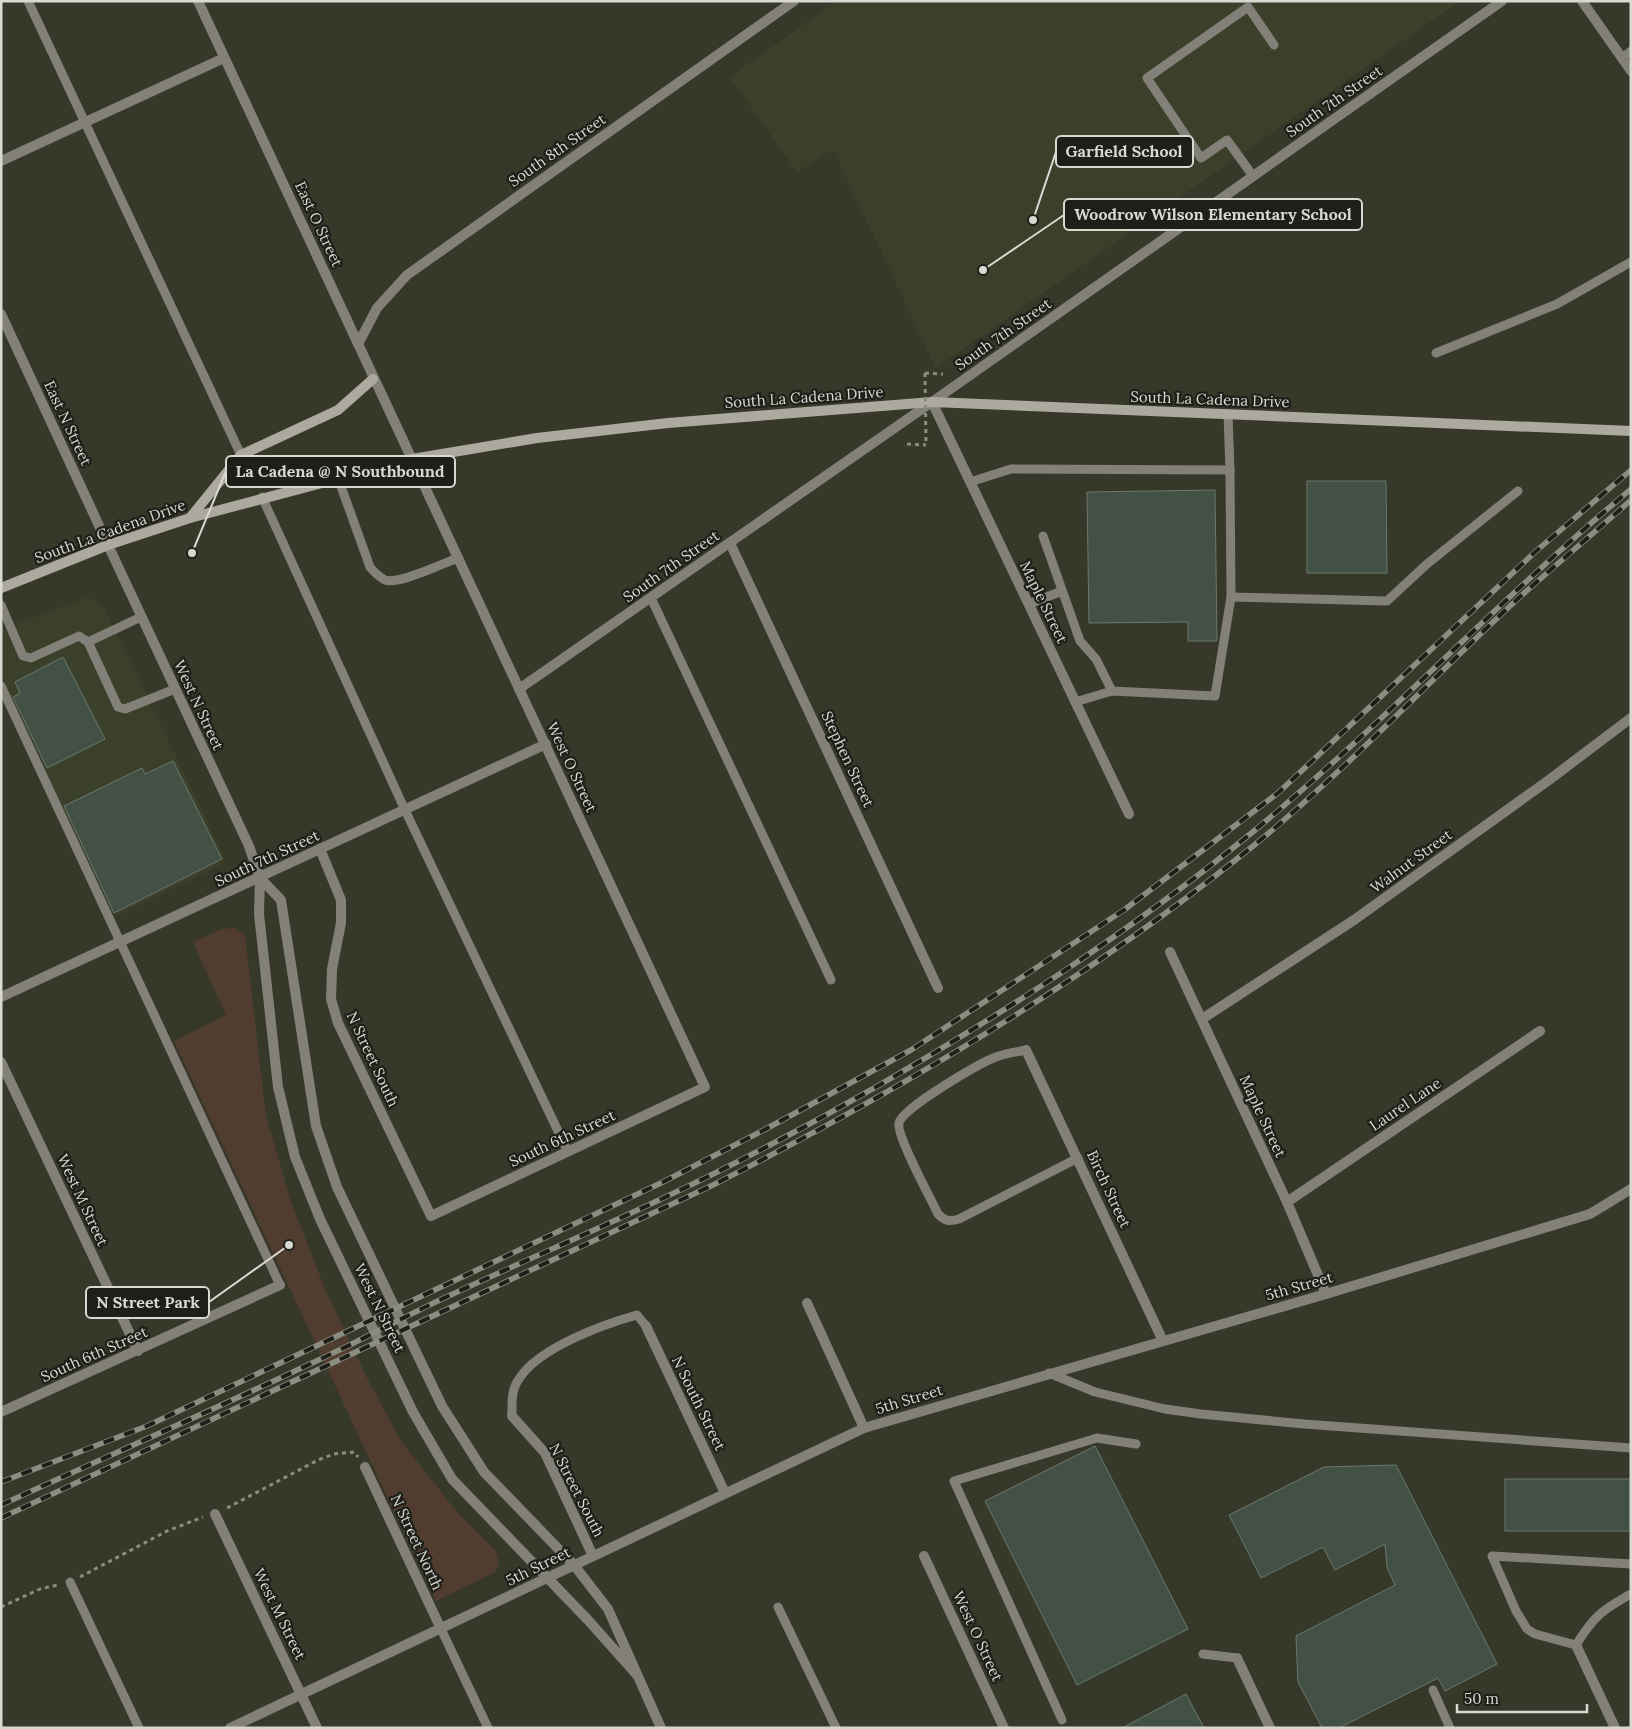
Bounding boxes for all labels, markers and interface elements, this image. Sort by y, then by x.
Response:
street label: South 7th Street [1282,61,1386,141]
street label: South 8th Street [505,109,610,191]
callout: Garfield School [1056,136,1193,167]
text: Garfield School [1066,141,1182,161]
street label: East O Street [291,178,347,270]
callout: Woodrow Wilson Elementary School [1064,199,1362,230]
text: Woodrow Wilson Elementary School [1074,204,1352,224]
street label: South 7th Street [951,294,1055,374]
street label: East N Street [40,377,96,469]
street label: South La Cadena Drive [724,382,884,412]
street label: South La Cadena Drive [1130,387,1290,411]
callout: La Cadena @ N Southbound [226,456,455,487]
text: La Cadena @ N Southbound [236,461,445,481]
street label: South La Cadena Drive [32,495,188,567]
street label: South 7th Street [619,526,723,606]
street label: Maple Street [1016,558,1072,646]
street label: West N Street [170,657,228,753]
street label: Stephen Street [817,708,879,810]
street label: West O Street [543,719,601,815]
street label: South 7th Street [212,825,322,891]
street label: Walnut Street [1366,825,1456,897]
street label: N Street South [343,1008,403,1110]
street label: Maple Street [1236,1072,1291,1161]
street label: Laurel Lane [1366,1073,1444,1135]
street label: South 6th Street [506,1105,618,1171]
street label: Birch Street [1083,1147,1135,1231]
street label: West M Street [53,1151,113,1249]
street label: West N Street [350,1260,410,1356]
street label: 5th Street [1263,1267,1335,1305]
callout: N Street Park [86,1287,209,1318]
text: N Street Park [96,1292,200,1312]
street label: South 6th Street [38,1322,151,1386]
street label: N South Street [668,1353,730,1454]
street label: 5th Street [873,1380,945,1418]
street label: N Street South [545,1440,609,1540]
street label: N Street North [387,1491,447,1593]
street label: 5th Street [503,1542,574,1590]
street label: West M Street [250,1565,310,1663]
street label: West O Street [949,1588,1007,1684]
scale bar [1457,1682,1587,1714]
text: 50 m [1464,1689,1499,1708]

